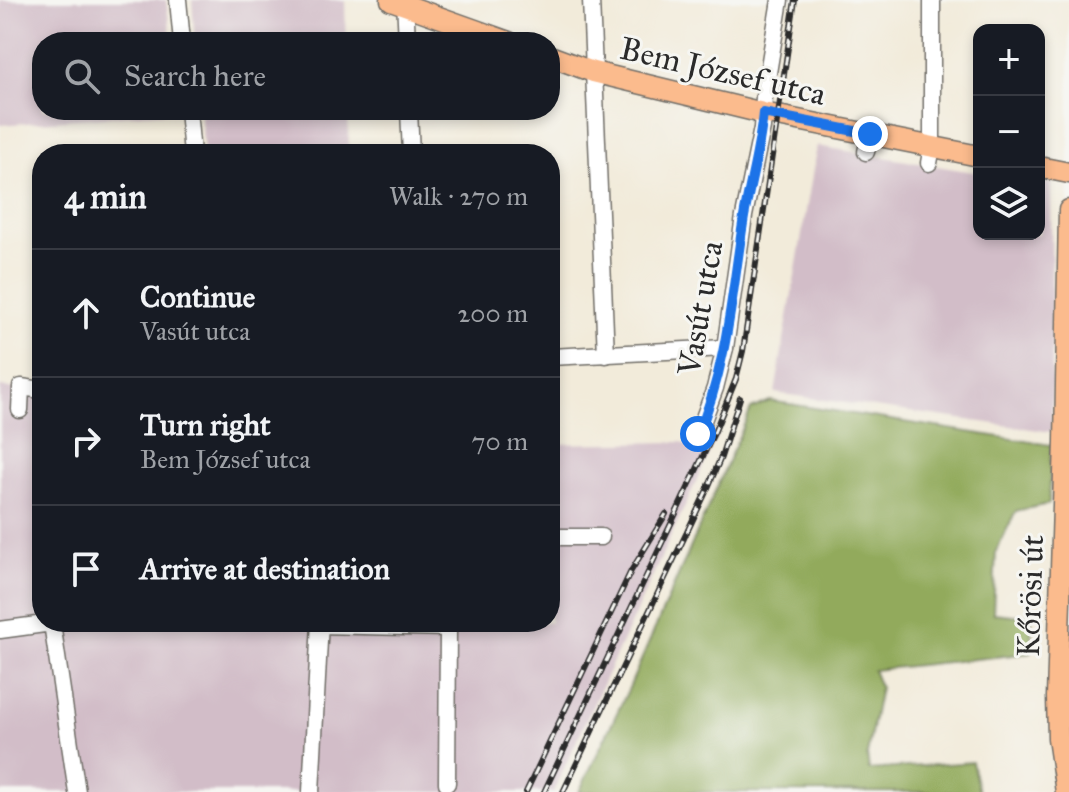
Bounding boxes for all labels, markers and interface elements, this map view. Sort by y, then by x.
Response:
map controls [973,24,1045,240]
button: + [973,24,1045,96]
street label: Bem József utca [616,29,830,114]
search box [32,32,560,120]
icon: search [60,54,104,98]
text: Search here [124,58,266,94]
button: − [973,96,1045,168]
route end [852,116,888,152]
button: layers [973,168,1045,240]
text: 4 min [64,176,147,217]
text: Walk · 270 m [389,180,528,212]
street label: Vasút utca [669,237,732,379]
text: Continue [140,279,255,315]
icon: ahead [64,291,108,335]
text: 200 m [457,297,528,329]
text: Vasút utca [140,315,250,347]
text: Turn right [140,407,271,443]
route start [680,416,716,452]
icon: right [64,419,108,463]
text: 70 m [472,425,528,457]
text: Bem József utca [140,443,310,475]
street label: Kőrösi út [1009,534,1052,658]
icon: arrive [64,547,108,591]
text: Arrive at destination [140,551,390,587]

